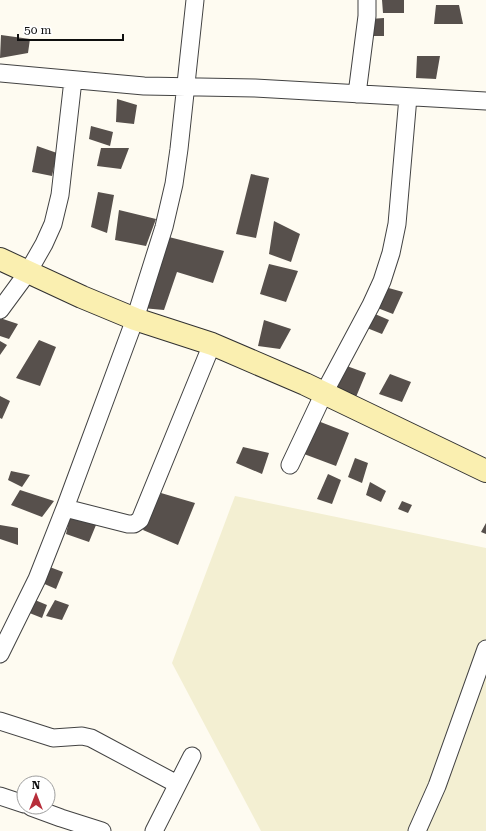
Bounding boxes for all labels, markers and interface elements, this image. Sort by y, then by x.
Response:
scale bar [18,16,123,42]
text: 50 m [24,23,51,37]
north arrow [16,775,56,815]
text: N [32,779,41,792]

